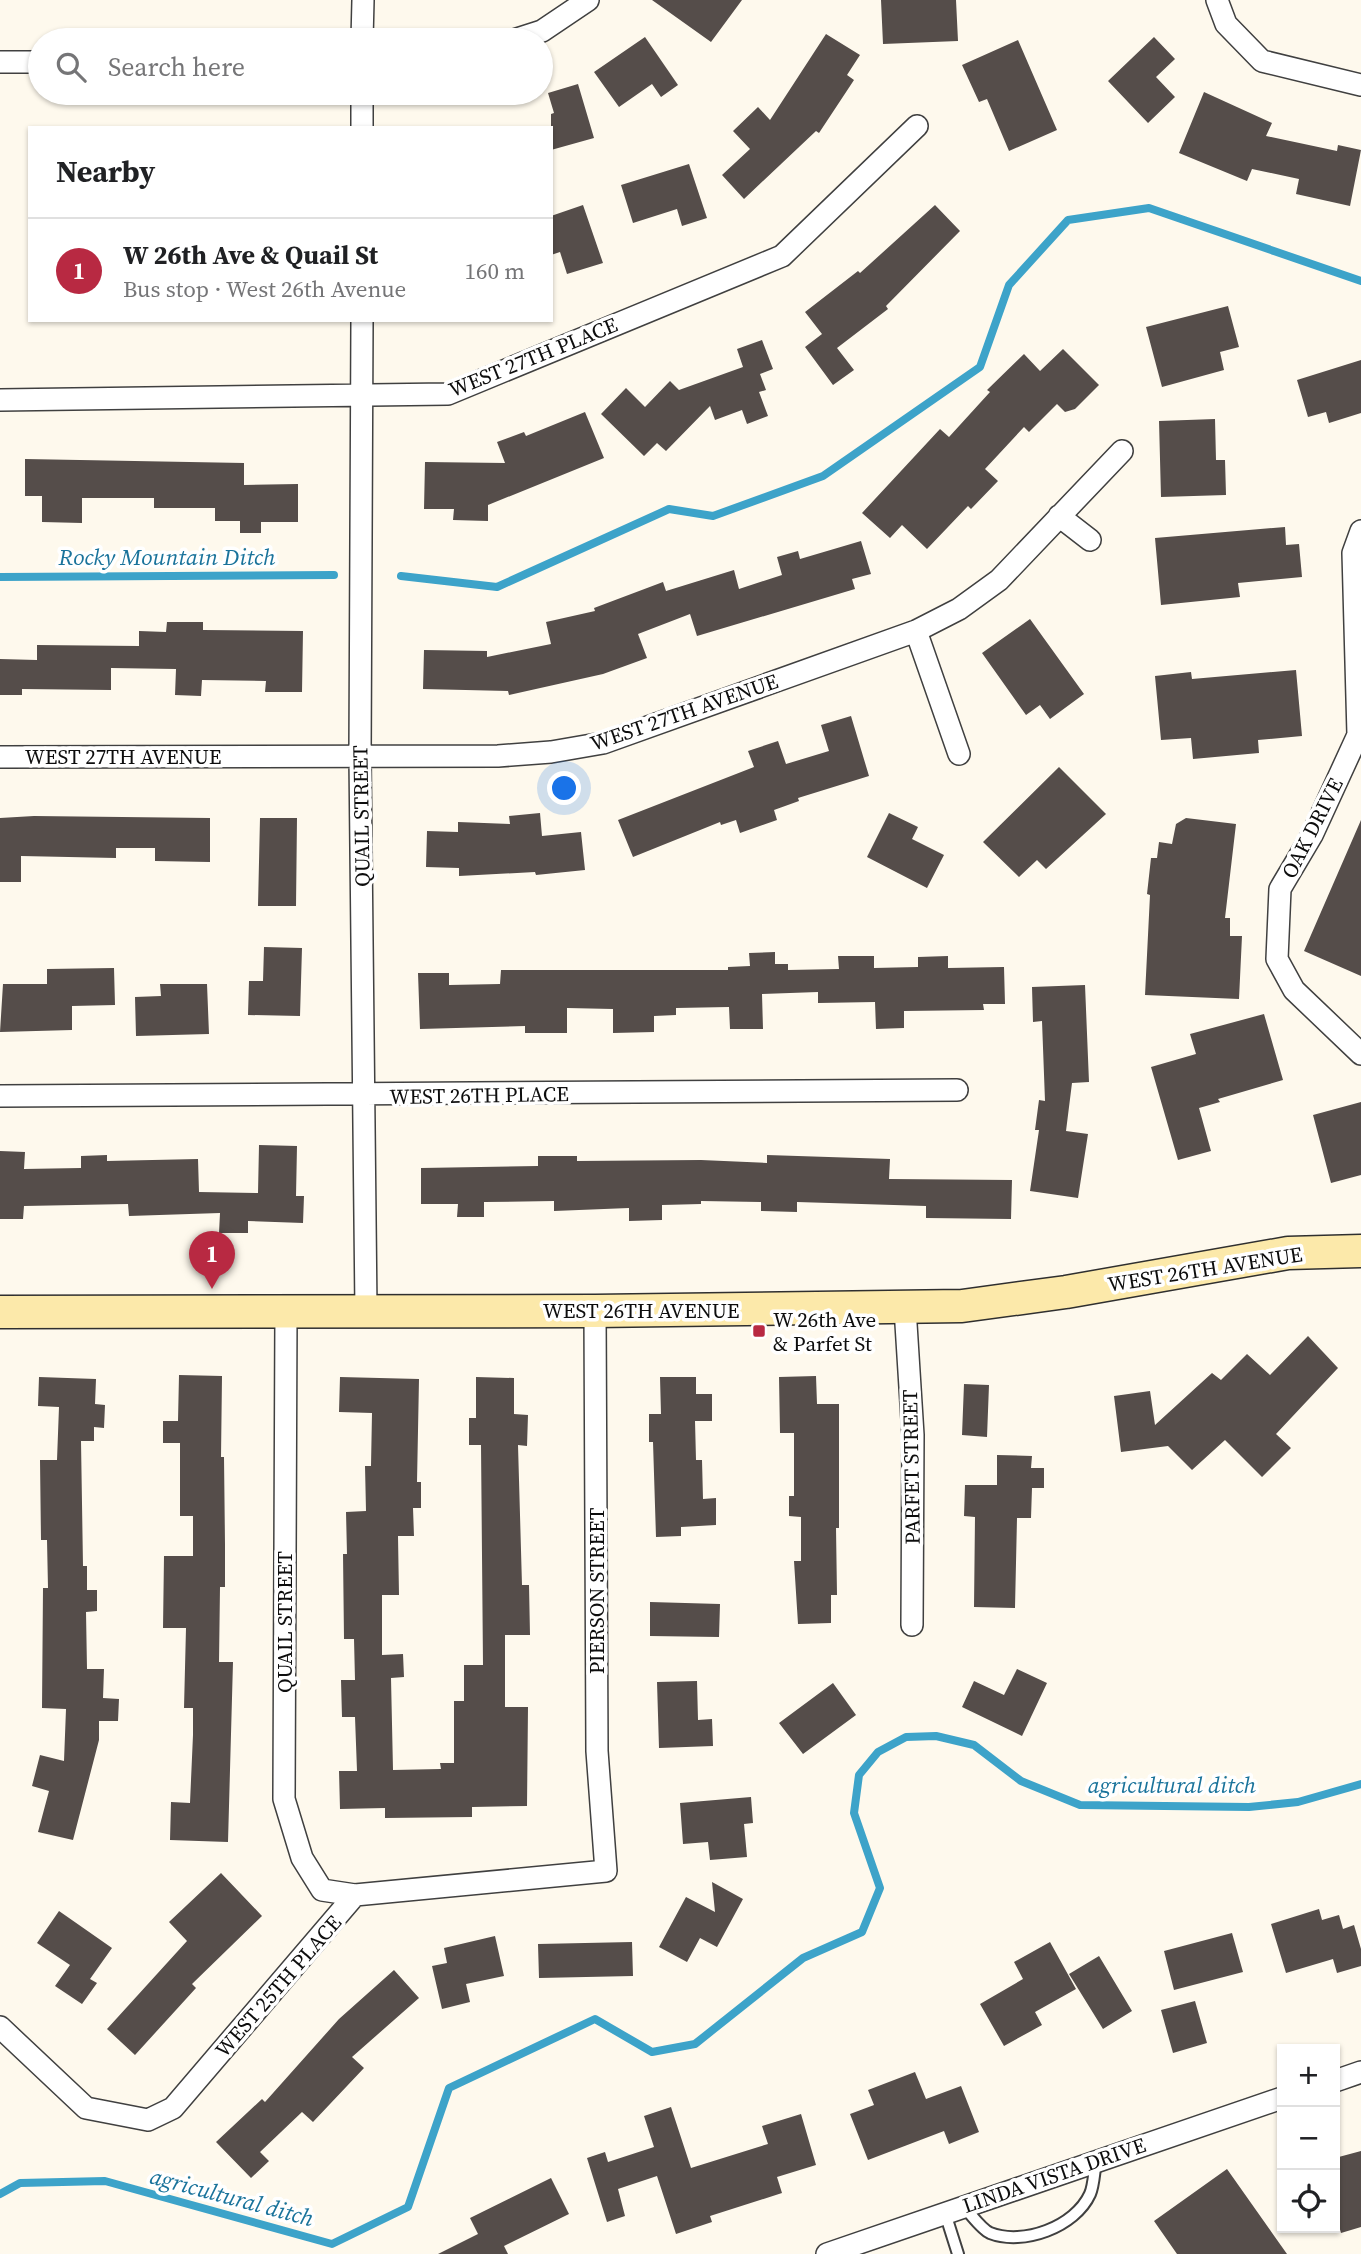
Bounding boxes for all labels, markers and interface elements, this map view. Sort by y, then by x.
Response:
search box [28,28,553,105]
icon: search [52,48,90,86]
text: Search here [108,49,245,85]
text: Nearby [56,151,155,192]
text: W 26th Ave & Quail St [123,237,378,273]
text: 1 [73,255,85,287]
text: 160 m [464,255,525,287]
text: Bus stop · West 26th Avenue [123,273,406,305]
street label: WEST 27TH PLACE [444,310,622,404]
water label: Rocky Mountain Ditch [58,541,276,573]
street label: WEST 27TH AVENUE [586,666,782,758]
street label: WEST 27TH AVENUE [25,742,221,771]
street label: QUAIL STREET [345,745,377,887]
your location [547,771,581,805]
street label: OAK DRIVE [1274,773,1350,883]
street label: WEST 26TH PLACE [389,1079,569,1111]
pin: 1 [189,1231,235,1289]
street label: WEST 26TH AVENUE [1106,1239,1304,1299]
street label: WEST 26TH AVENUE [543,1296,739,1325]
place label: W 26th Ave & Parfet St [773,1305,876,1358]
marker: W 26th Ave & Parfet St [751,1323,767,1339]
street label: PARFET STREET [895,1389,927,1545]
street label: PIERSON STREET [582,1507,611,1674]
street label: QUAIL STREET [270,1551,299,1693]
water label: agricultural ditch [1088,1769,1257,1801]
street label: WEST 25TH PLACE [208,1909,348,2063]
map controls [1277,2044,1340,2233]
button: + [1277,2044,1340,2107]
button: − [1277,2107,1340,2170]
street label: LINDA VISTA DRIVE [958,2130,1150,2220]
water label: agricultural ditch [147,2160,318,2234]
button: locate [1277,2170,1340,2233]

